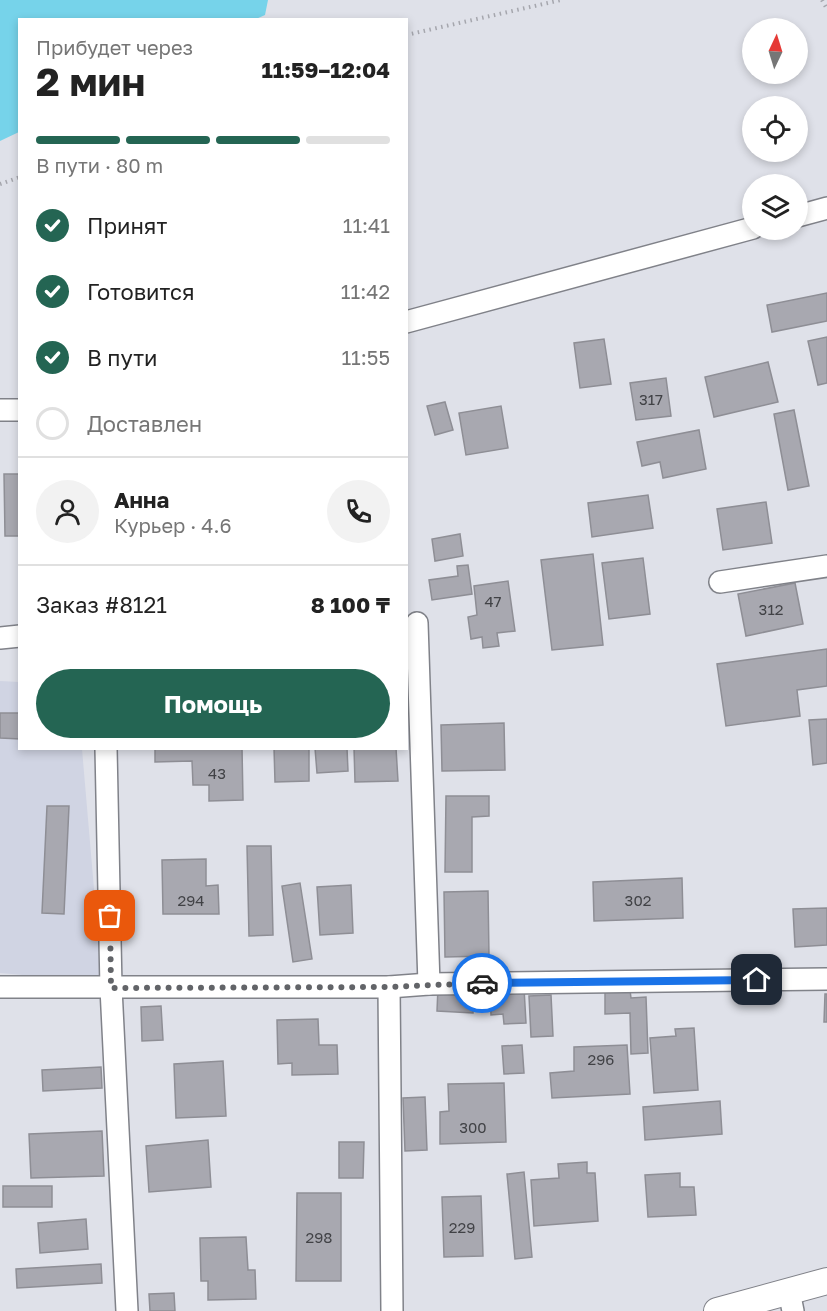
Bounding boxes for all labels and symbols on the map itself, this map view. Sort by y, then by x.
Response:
north arrow [742,18,808,84]
house number: 317 [639,390,663,408]
house number: 47 [484,592,502,610]
house number: 312 [759,600,783,618]
house number: 43 [208,764,226,782]
pin [84,890,135,941]
house number: 294 [178,891,204,909]
house number: 302 [625,891,651,909]
courier [452,953,512,1013]
pin [731,954,782,1005]
house number: 296 [588,1050,614,1068]
house number: 300 [459,1118,487,1136]
house number: 229 [449,1218,475,1236]
house number: 298 [306,1228,332,1246]

